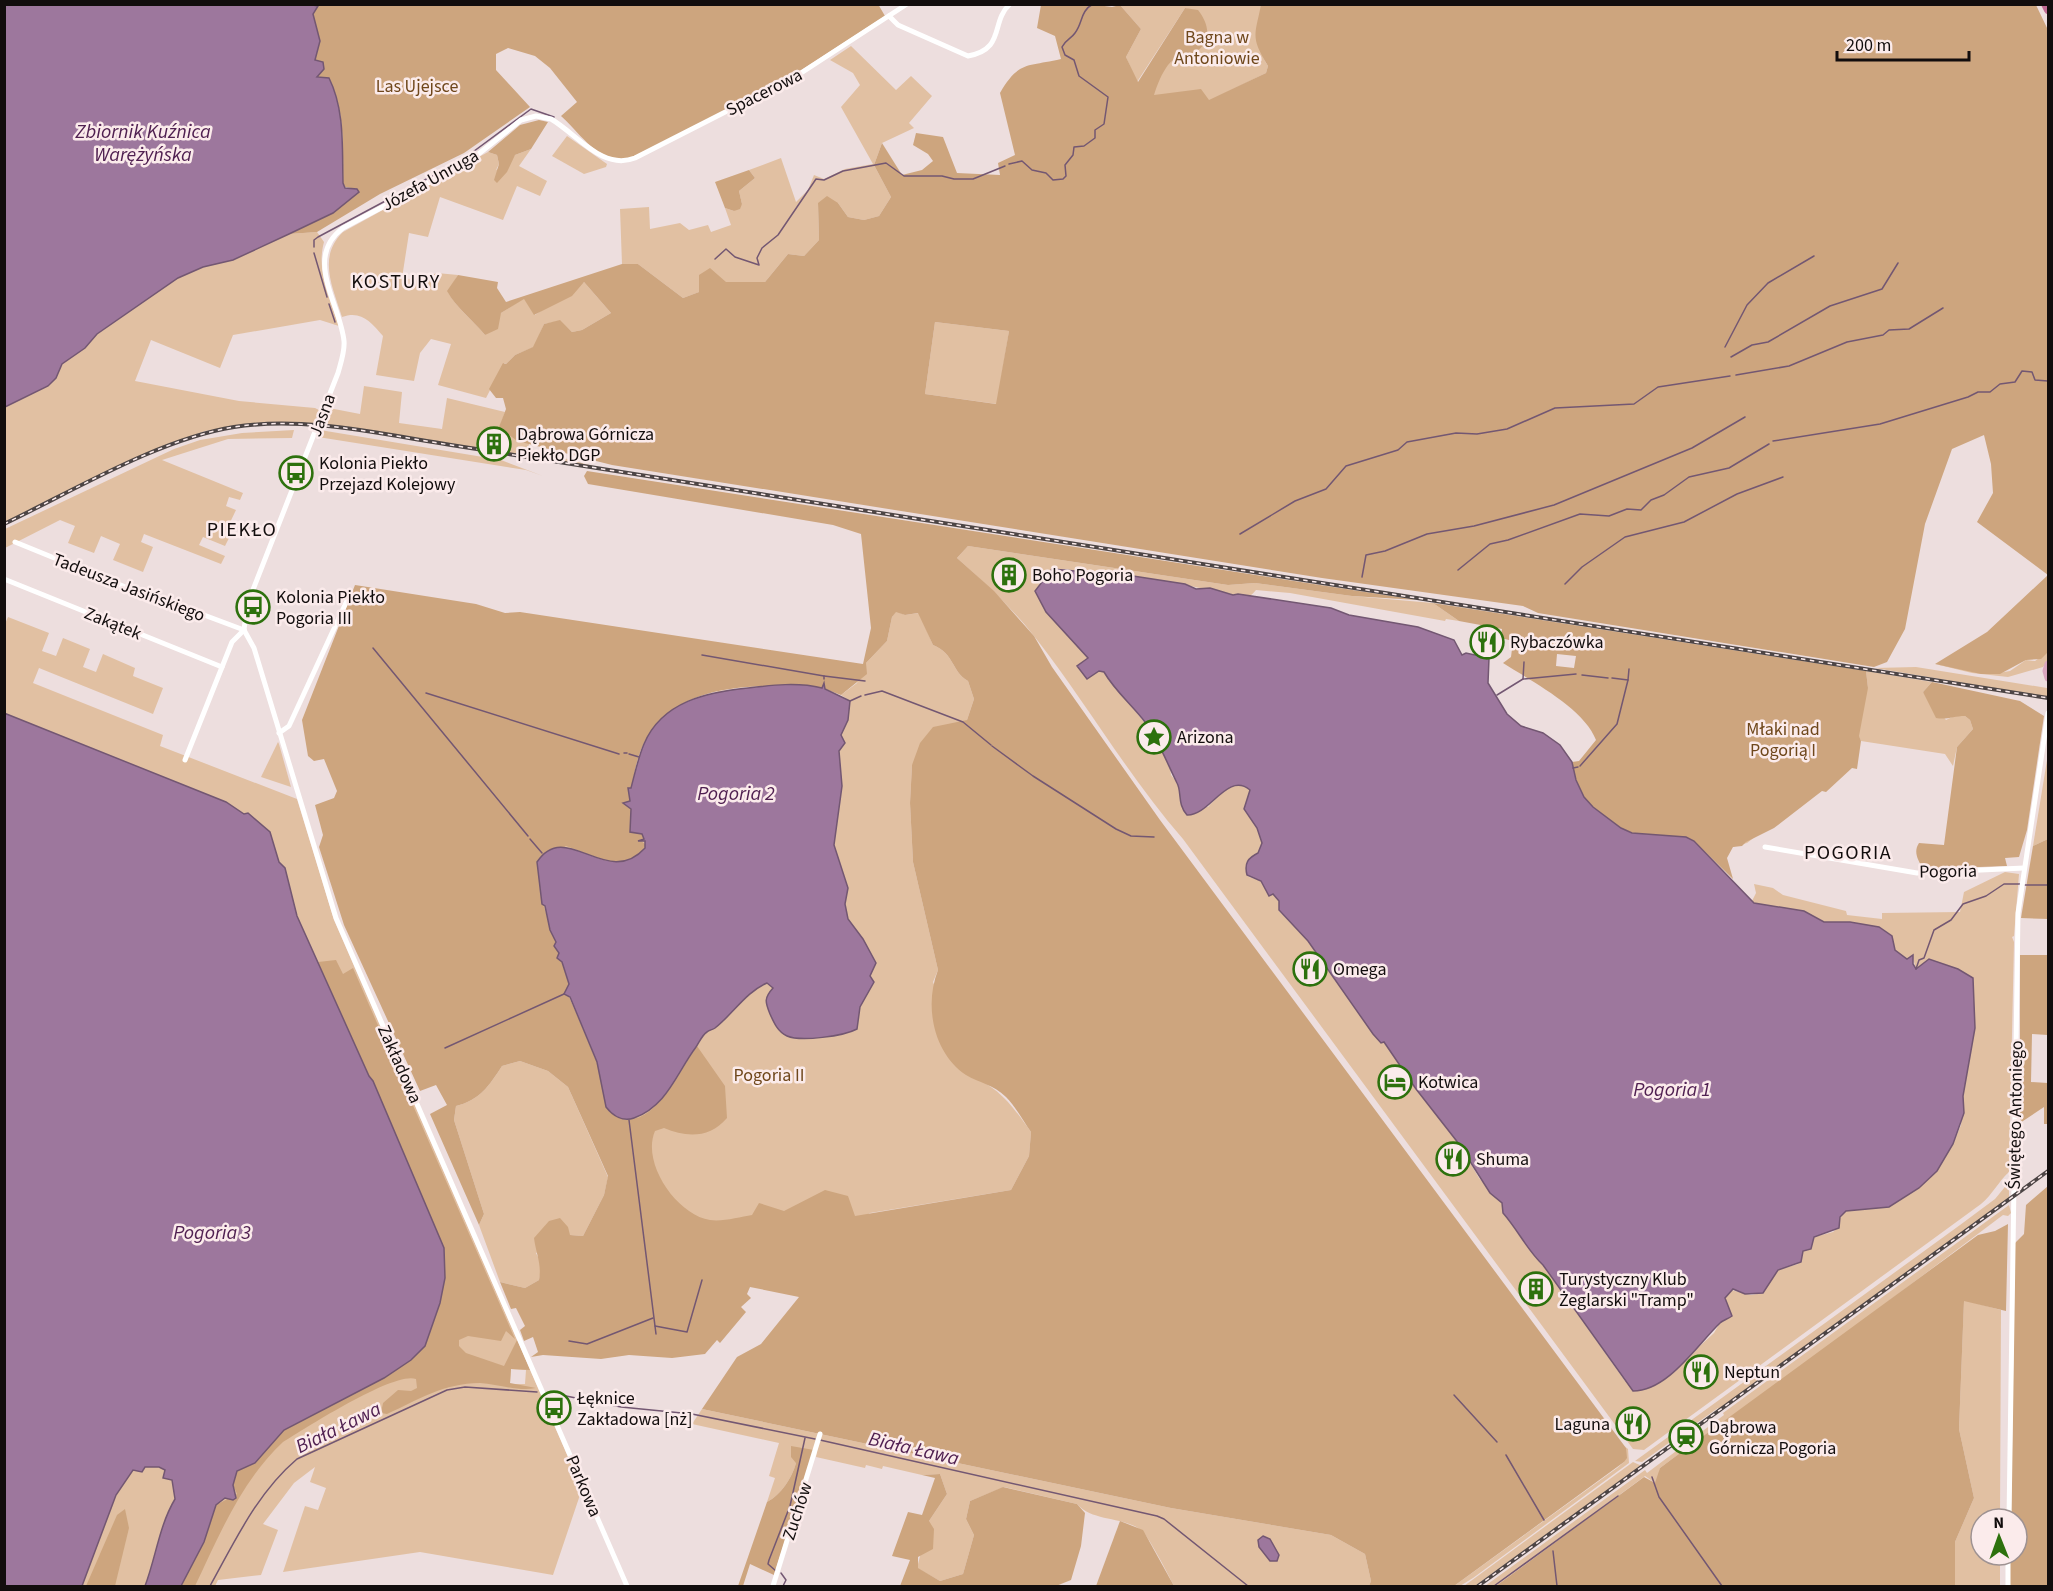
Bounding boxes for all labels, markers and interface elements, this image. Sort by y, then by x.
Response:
scale bar [1837,24,1969,62]
park label: Bagna w Antoniowie [1174,25,1260,71]
text: 200 m [1846,33,1891,58]
street label: Spacerowa [722,63,807,122]
park label: Las Ujejsce [376,74,458,99]
water label: Zbiornik Kuźnica Warężyńska [74,118,211,169]
street label: Józefa Unruga [377,143,483,217]
district label: KOSTURY [351,268,441,296]
street label: Jasna [303,390,342,440]
place label: Dąbrowa Górnicza Piekło DGP [517,422,654,468]
building icon: Dąbrowa Górnicza Piekło DGP [476,426,512,462]
place label: Kolonia Piekło Przejazd Kolejowy [319,451,456,497]
bus stop icon: Kolonia Piekło Przejazd Kolejowy [278,455,314,491]
district label: PIEKŁO [207,516,277,544]
street label: Tadeusza Jasińskiego [49,547,209,628]
building icon: Boho Pogoria [991,557,1027,593]
place label: Boho Pogoria [1032,563,1133,588]
place label: Kolonia Piekło Pogoria III [276,585,385,631]
bus stop icon: Kolonia Piekło Pogoria III [235,589,271,625]
street label: Zakątek [80,601,145,646]
restaurant icon: Rybaczówka [1469,624,1505,660]
place label: Rybaczówka [1510,630,1604,655]
park label: Młaki nad Pogorią I [1746,717,1820,763]
place icon: Arizona [1136,719,1172,755]
place label: Arizona [1177,725,1234,750]
water label: Pogoria 2 [697,780,775,808]
district label: POGORIA [1804,839,1892,867]
street label: Pogoria [1919,858,1977,885]
restaurant icon: Omega [1292,951,1328,987]
place label: Omega [1333,957,1386,982]
street label: Zakładowa [371,1021,428,1107]
street label: Świętego Antoniego [2002,1040,2029,1190]
park label: Pogoria II [734,1063,804,1088]
hotel icon: Kotwica [1377,1064,1413,1100]
place label: Kotwica [1418,1070,1478,1095]
water label: Pogoria 1 [1633,1076,1711,1104]
restaurant icon: Shuma [1435,1141,1471,1177]
place label: Shuma [1476,1147,1529,1172]
water label: Pogoria 3 [173,1219,251,1247]
place label: Turystyczny Klub Żeglarski "Tramp" [1559,1267,1694,1313]
building icon: Turystyczny Klub Żeglarski "Tramp" [1518,1271,1554,1307]
restaurant icon: Neptun [1683,1354,1719,1390]
place label: Neptun [1724,1360,1780,1385]
place label: Łęknice Zakładowa [nż] [576,1386,692,1432]
bus stop icon: Łęknice Zakładowa [nż] [536,1390,572,1426]
water label: Biała Ława [291,1395,386,1461]
restaurant icon: Laguna [1615,1406,1651,1442]
place label: Laguna [1554,1412,1610,1437]
place label: Dąbrowa Górnicza Pogoria [1709,1415,1836,1461]
station icon: Dąbrowa Górnicza Pogoria [1668,1419,1704,1455]
water label: Biała Ława [866,1425,962,1473]
street label: Parkowa [559,1451,608,1521]
street label: Zuchów [776,1479,819,1543]
north arrow [1969,1507,2029,1567]
text: N [1993,1512,2004,1534]

